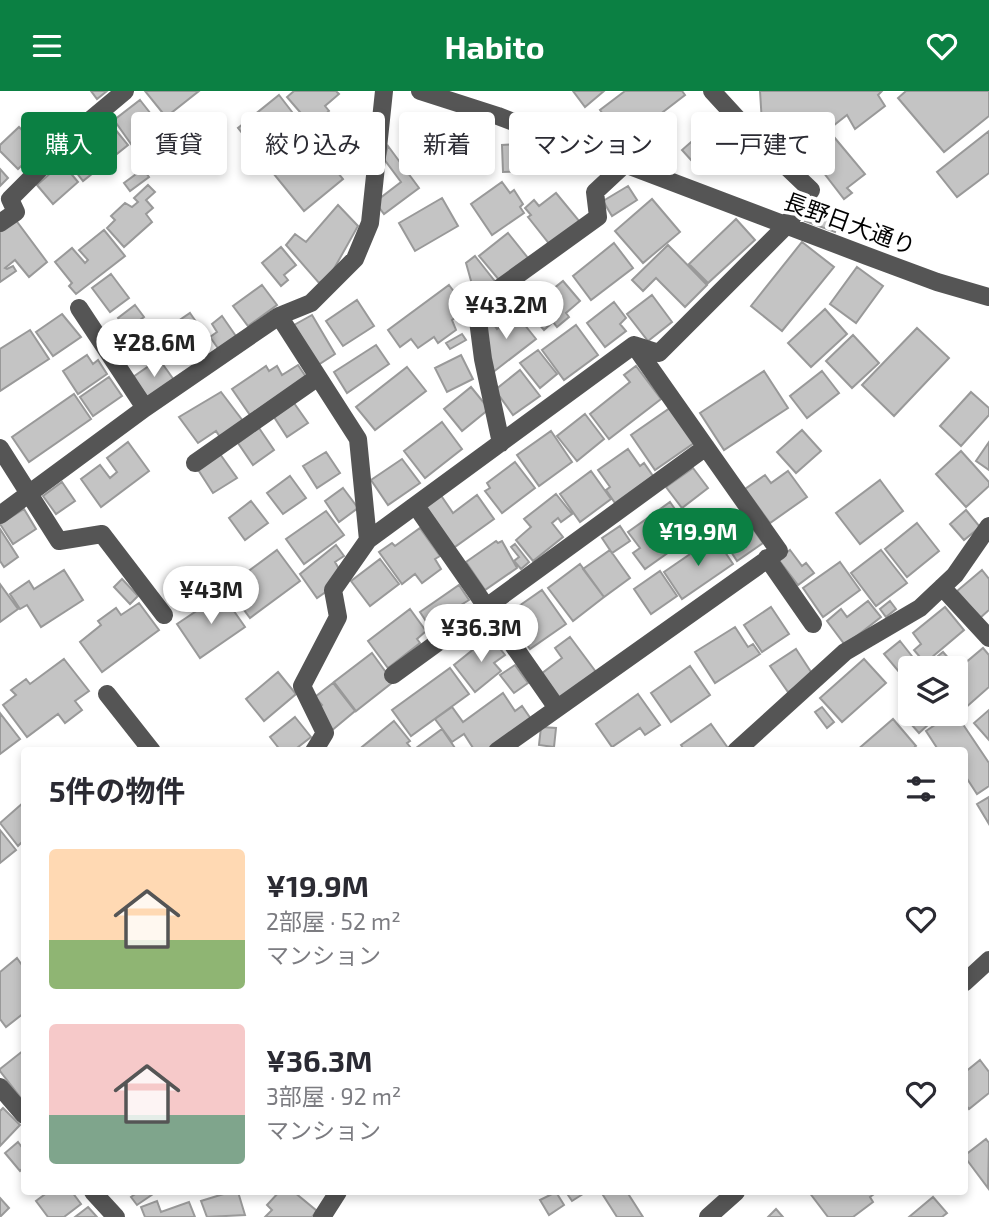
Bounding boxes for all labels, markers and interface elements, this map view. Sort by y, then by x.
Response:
icon: menu [28,27,66,65]
text: Habito [444,27,545,65]
icon: heart [923,27,961,65]
chip: 購入 [21,112,117,175]
chip: 賃貸 [131,112,227,175]
chip: 絞り込み [241,112,385,175]
chip: 新着 [399,112,495,175]
chip: マンション [509,112,677,175]
chip: 一戸建て [691,112,835,175]
street label: 長野日大通り [780,186,920,260]
pin: ¥43.2M [449,281,563,341]
text: ¥43.2M [465,290,547,318]
pin: ¥28.6M [97,320,211,379]
text: ¥28.6M [112,328,196,356]
pin: ¥19.9M [641,509,755,568]
text: ¥19.9M [658,517,738,545]
pin: ¥43M [170,567,252,626]
text: ¥43M [179,575,243,603]
pin: ¥36.3M [424,605,538,664]
text: ¥36.3M [440,613,522,641]
map controls [898,656,968,726]
button: layers [898,656,968,726]
icon: filters [902,770,940,808]
text: 5件の物件 [49,772,186,808]
text: ¥19.9M [266,867,369,903]
icon: home [105,877,189,961]
icon: heart [902,900,940,938]
text: 2部屋 · 52 m² [266,907,401,935]
text: マンション [266,941,381,969]
text: ¥36.3M [266,1042,372,1078]
icon: home [105,1052,189,1136]
icon: heart [902,1075,940,1113]
text: 3部屋 · 92 m² [266,1082,401,1110]
text: マンション [266,1116,381,1144]

